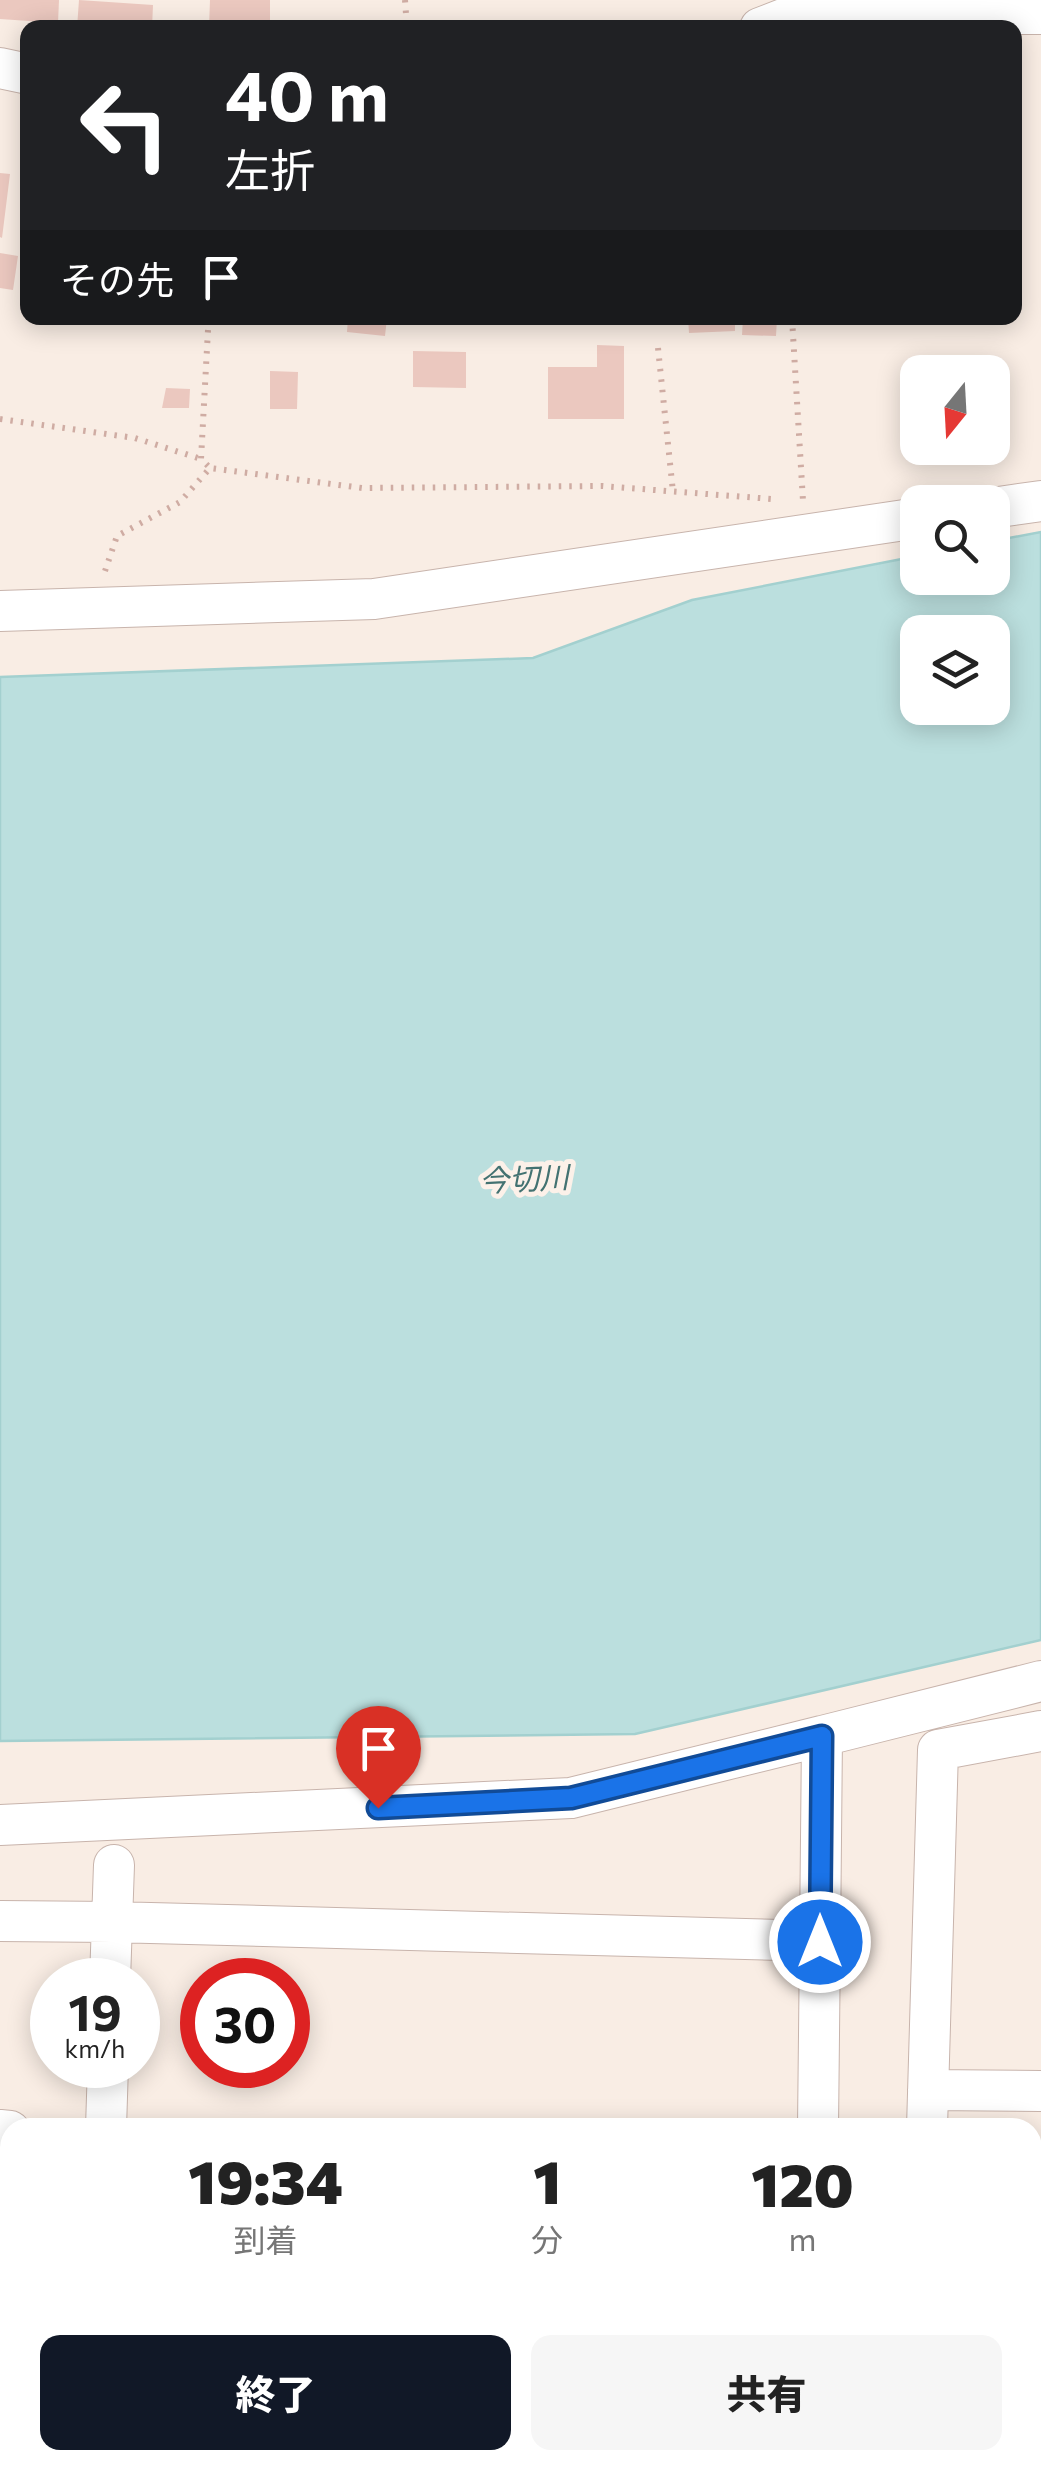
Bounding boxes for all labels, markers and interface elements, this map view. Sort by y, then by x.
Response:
text: 40 m [225,50,389,135]
icon: left [60,60,190,190]
text: 左折 [225,141,315,196]
icon: arrive [194,250,249,305]
text: その先 [60,255,174,302]
north arrow [900,355,1010,465]
map controls [900,355,1010,725]
button: search [900,485,1010,595]
button: layers [900,615,1010,725]
water label: 今切川 [478,1157,573,1198]
pin [336,1706,421,1809]
icon: arrive [351,1721,406,1776]
position arrow [768,1890,872,1994]
speed limit sign: 30 [180,1958,310,2088]
text: 19 [68,1980,122,2041]
text: km/h [65,2033,125,2063]
text: 19:34 [188,2143,343,2216]
text: 1 [533,2143,561,2216]
text: 120 [751,2146,854,2219]
text: m [789,2218,817,2258]
text: 到着 [234,2219,298,2259]
text: 分 [531,2219,563,2259]
button: 終了 [40,2335,511,2450]
button: 共有 [531,2335,1002,2450]

